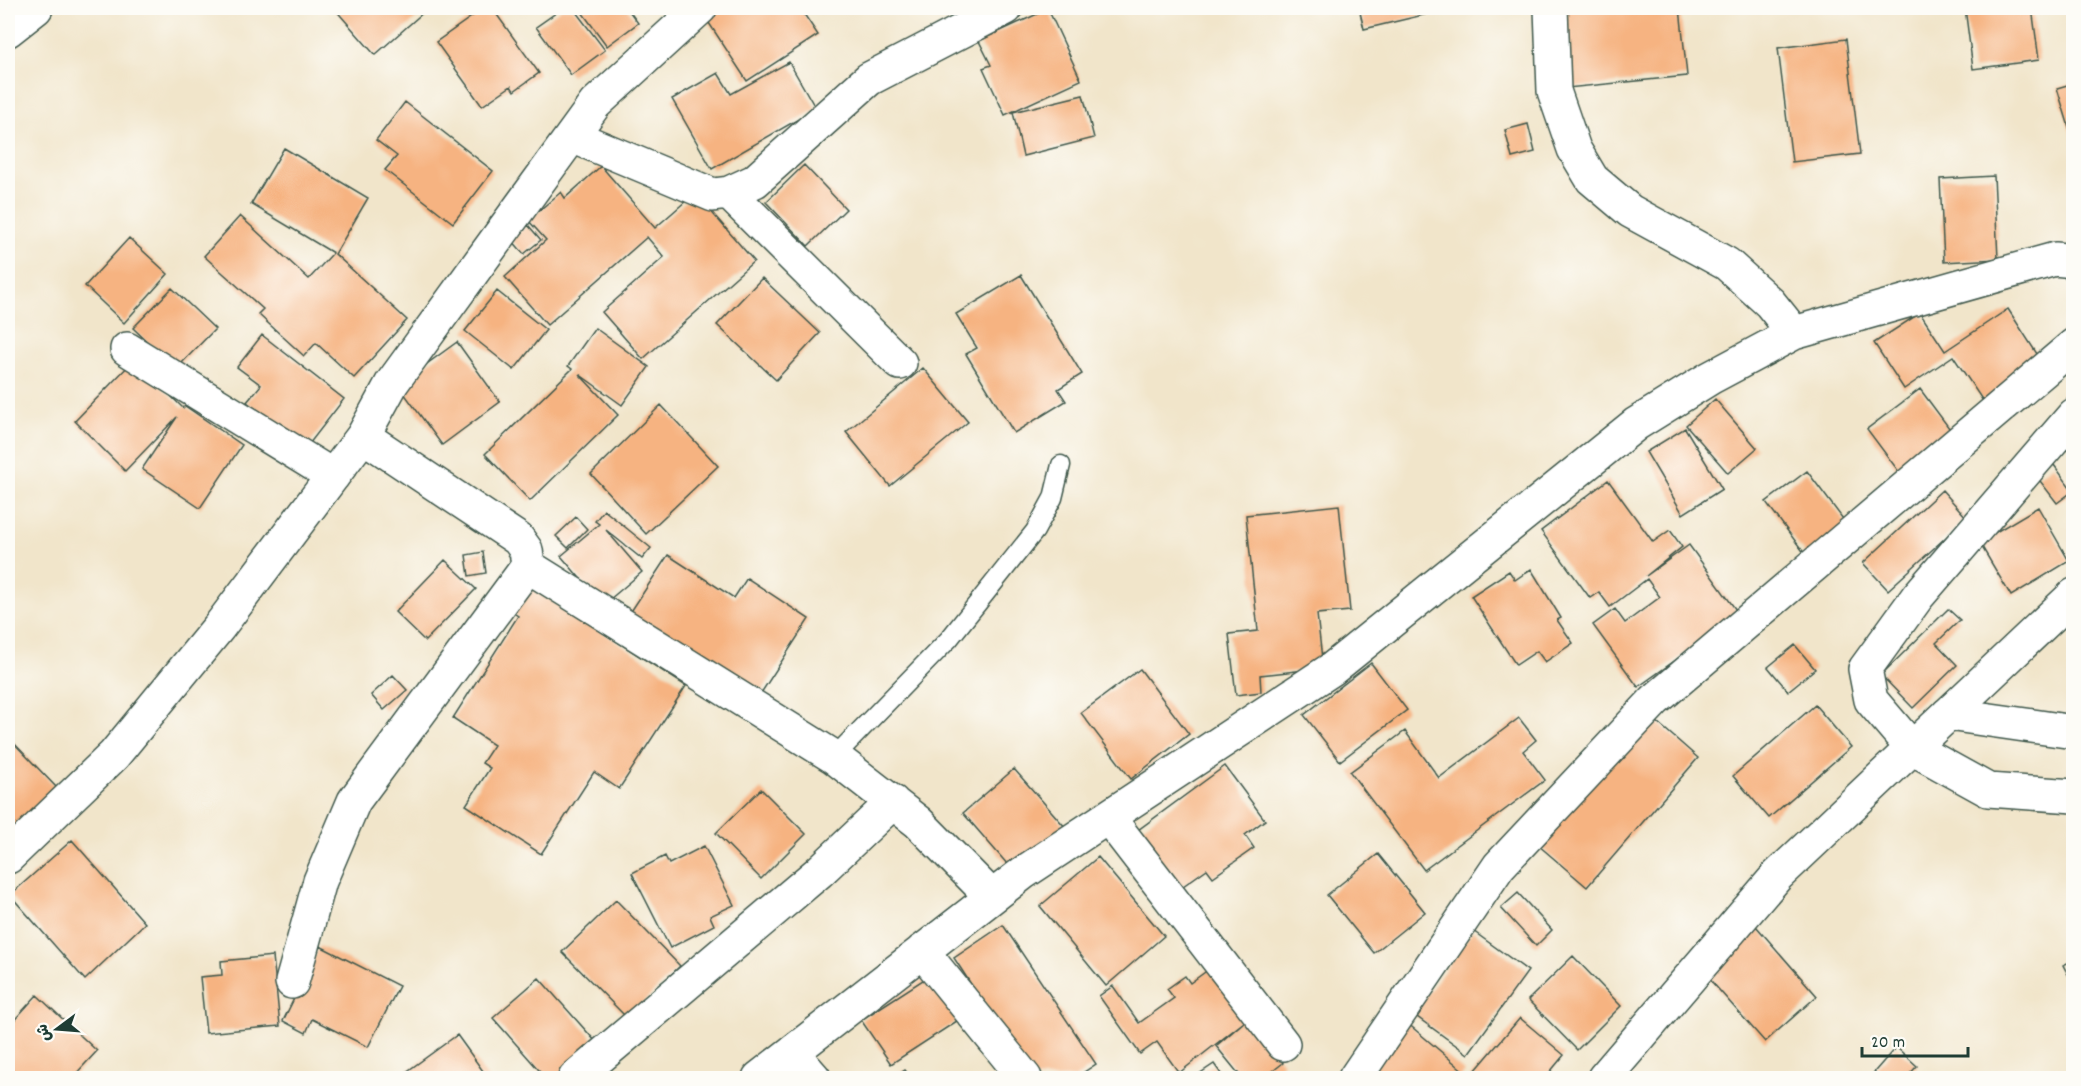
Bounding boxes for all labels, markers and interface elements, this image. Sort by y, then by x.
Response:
north arrow [27,999,87,1059]
scale bar [1862,1020,1968,1058]
text: ش [32,1021,58,1044]
text: 20 m [1871,1031,1905,1056]

